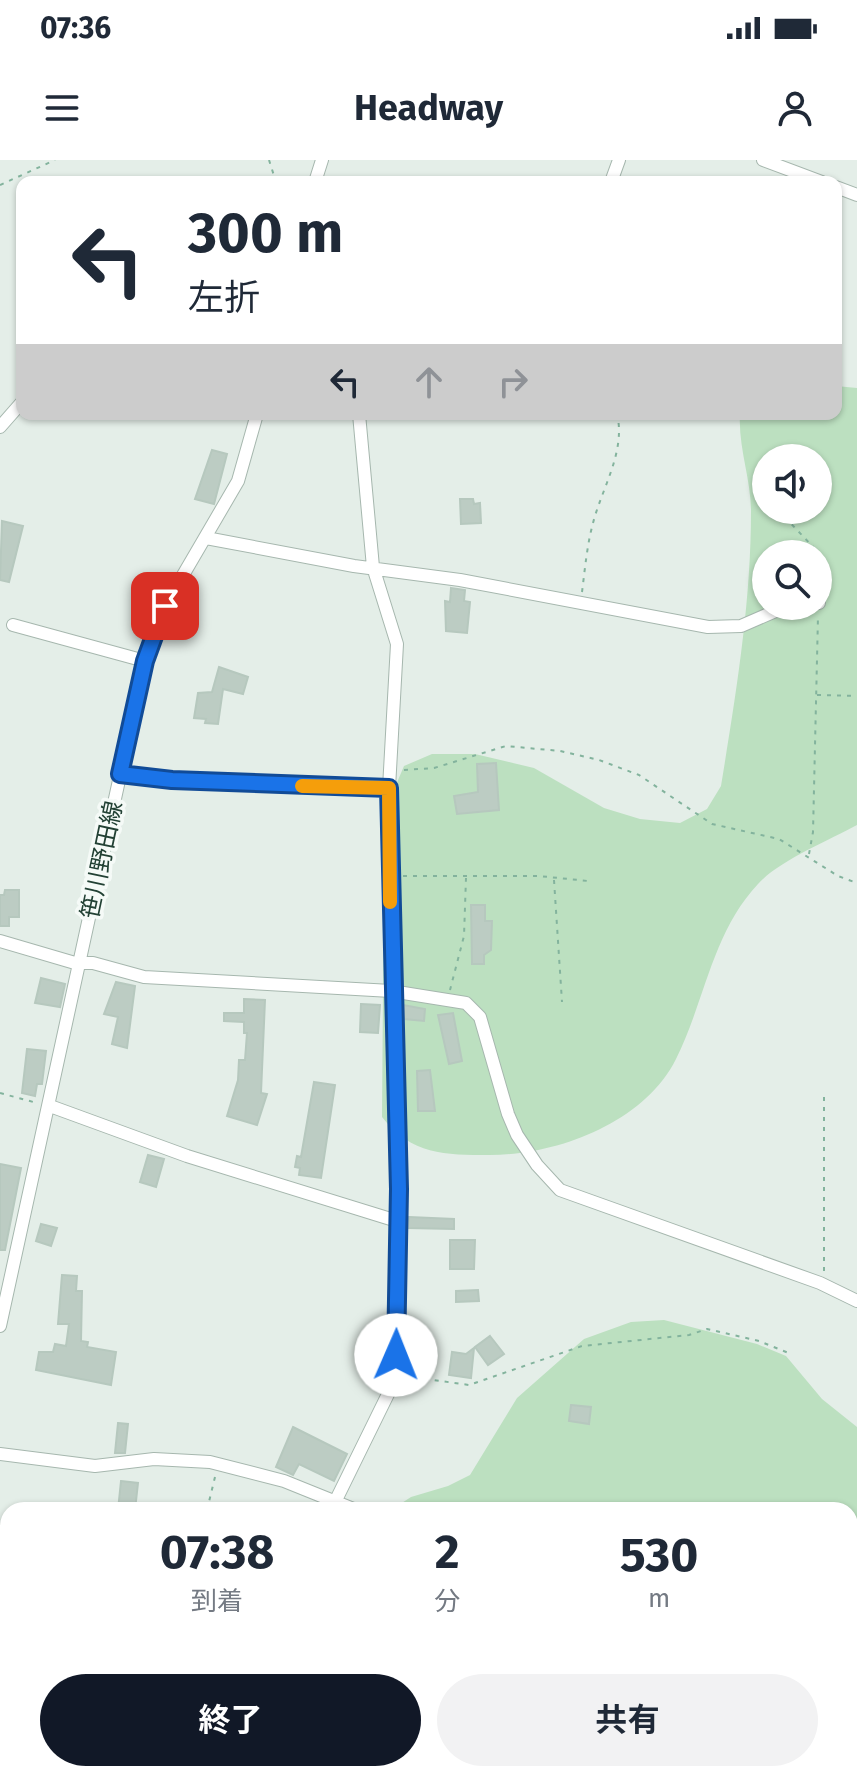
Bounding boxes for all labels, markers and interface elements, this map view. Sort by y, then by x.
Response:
text: 07:36 [40,10,111,46]
icon: menu [40,86,84,130]
text: Headway [354,86,503,130]
icon: person [773,86,817,130]
text: 300 m [188,200,343,267]
icon: left [56,208,160,312]
text: 左折 [188,276,260,320]
icon: left [323,360,367,404]
icon: ahead [407,360,451,404]
icon: right [491,360,535,404]
map controls [752,444,832,620]
button: sound [752,444,832,524]
button: search [752,540,832,620]
pin [131,572,199,640]
icon: arrive [143,584,187,628]
street label: 笹川野田線 [76,798,128,922]
position arrow [354,1313,438,1397]
text: 07:38 [160,1523,274,1581]
text: 2 [435,1523,460,1581]
text: 530 [620,1526,698,1584]
text: m [648,1583,670,1614]
text: 到着 [191,1586,243,1617]
text: 分 [434,1586,460,1617]
button: 終了 [40,1674,421,1766]
button: 共有 [437,1674,818,1766]

